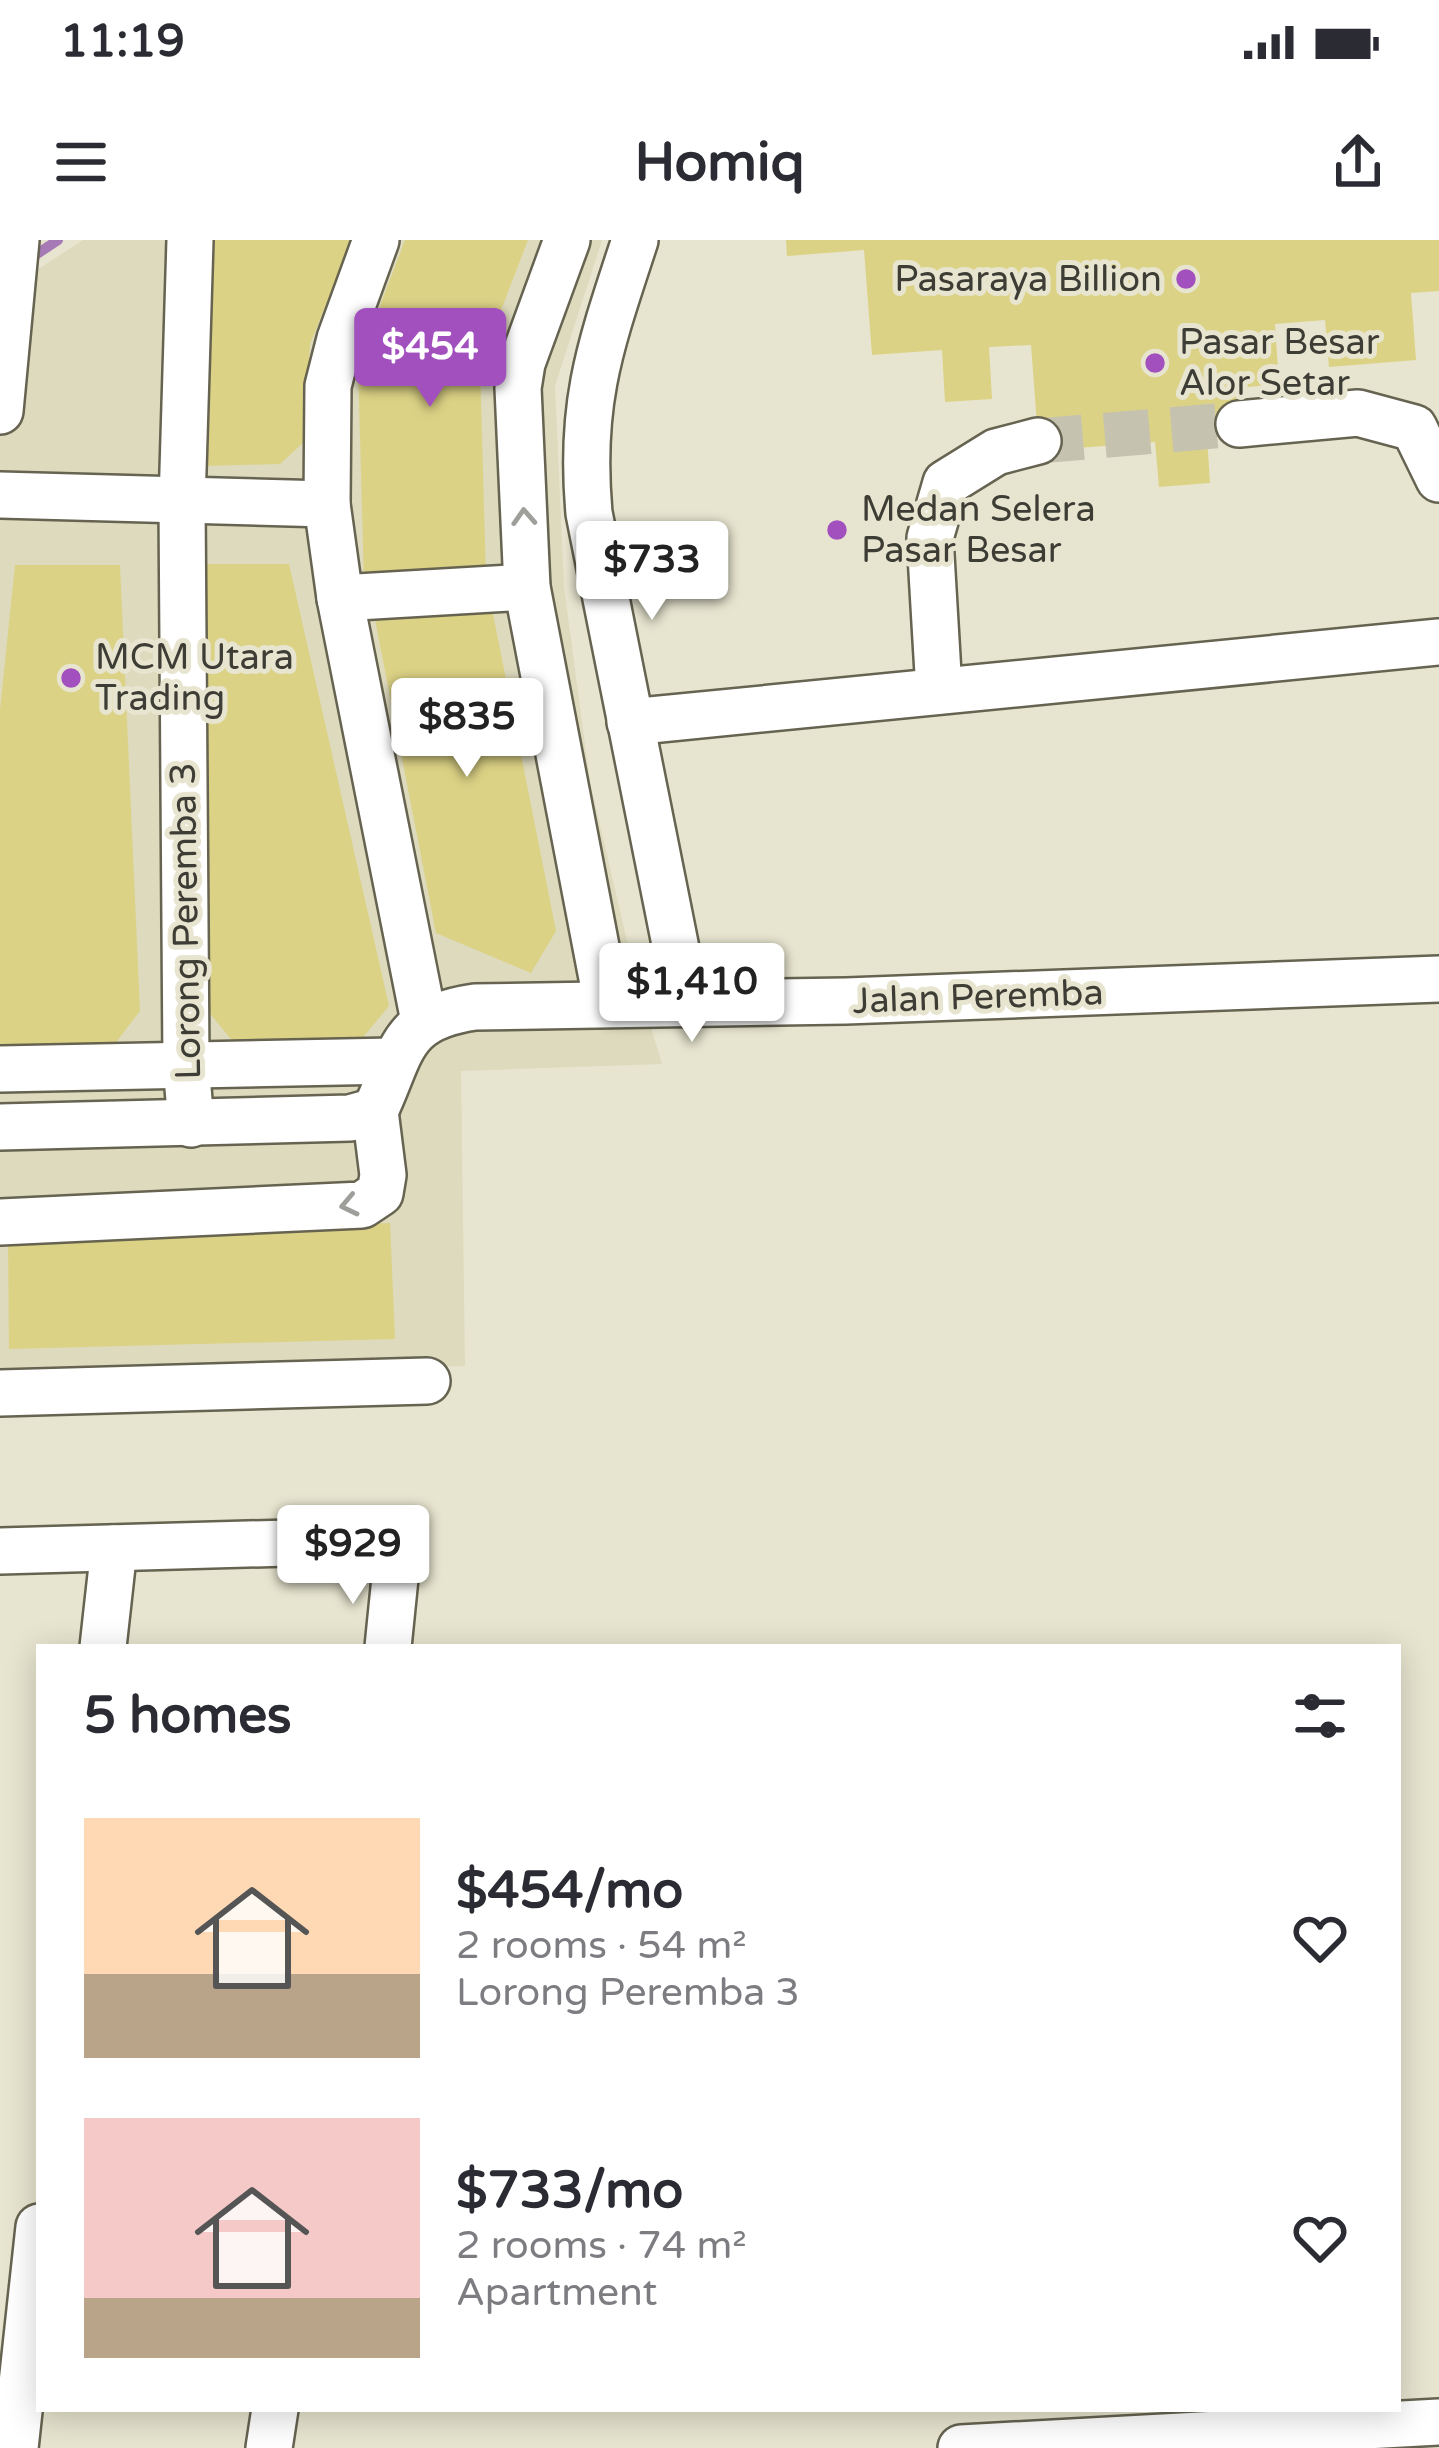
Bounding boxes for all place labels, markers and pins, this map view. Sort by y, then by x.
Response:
place label: Pasaraya Billion [894,258,1162,301]
marker: Pasaraya Billion [1173,266,1199,292]
pin: $454 [359,308,501,410]
place label: Pasar Besar Alor Setar [1179,321,1380,405]
marker: Pasar Besar Alor Setar [1142,350,1168,376]
place label: Medan Selera Pasar Besar [861,488,1096,572]
marker: Medan Selera Pasar Besar [824,517,850,543]
pin: $733 [581,521,723,623]
place label: MCM Utara Trading [95,636,294,720]
marker: MCM Utara Trading [58,665,84,691]
pin: $835 [396,678,538,780]
pin: $1,410 [594,943,790,1045]
pin: $929 [282,1505,424,1607]

